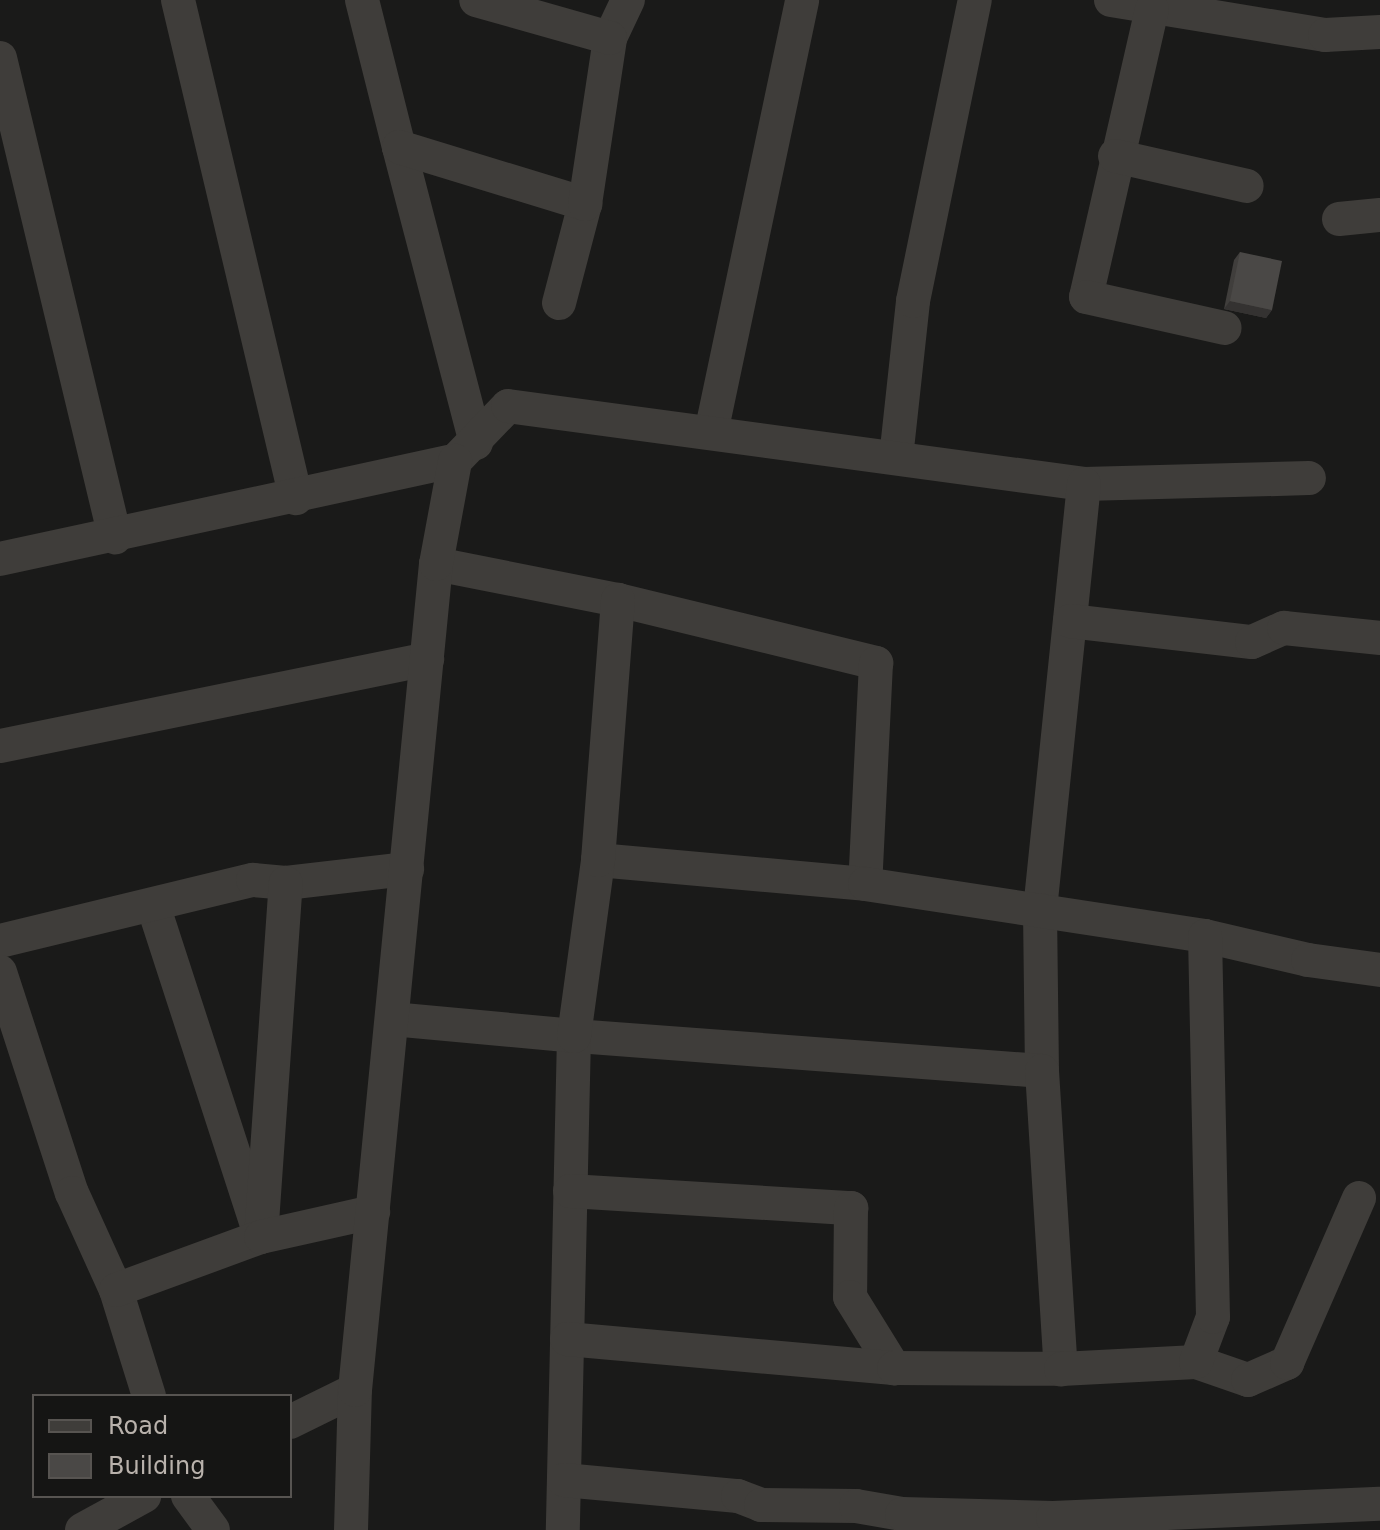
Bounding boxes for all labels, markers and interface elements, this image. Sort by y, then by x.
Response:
legend [32,1394,292,1498]
text: Road [108,1412,168,1440]
text: Building [108,1452,205,1480]

